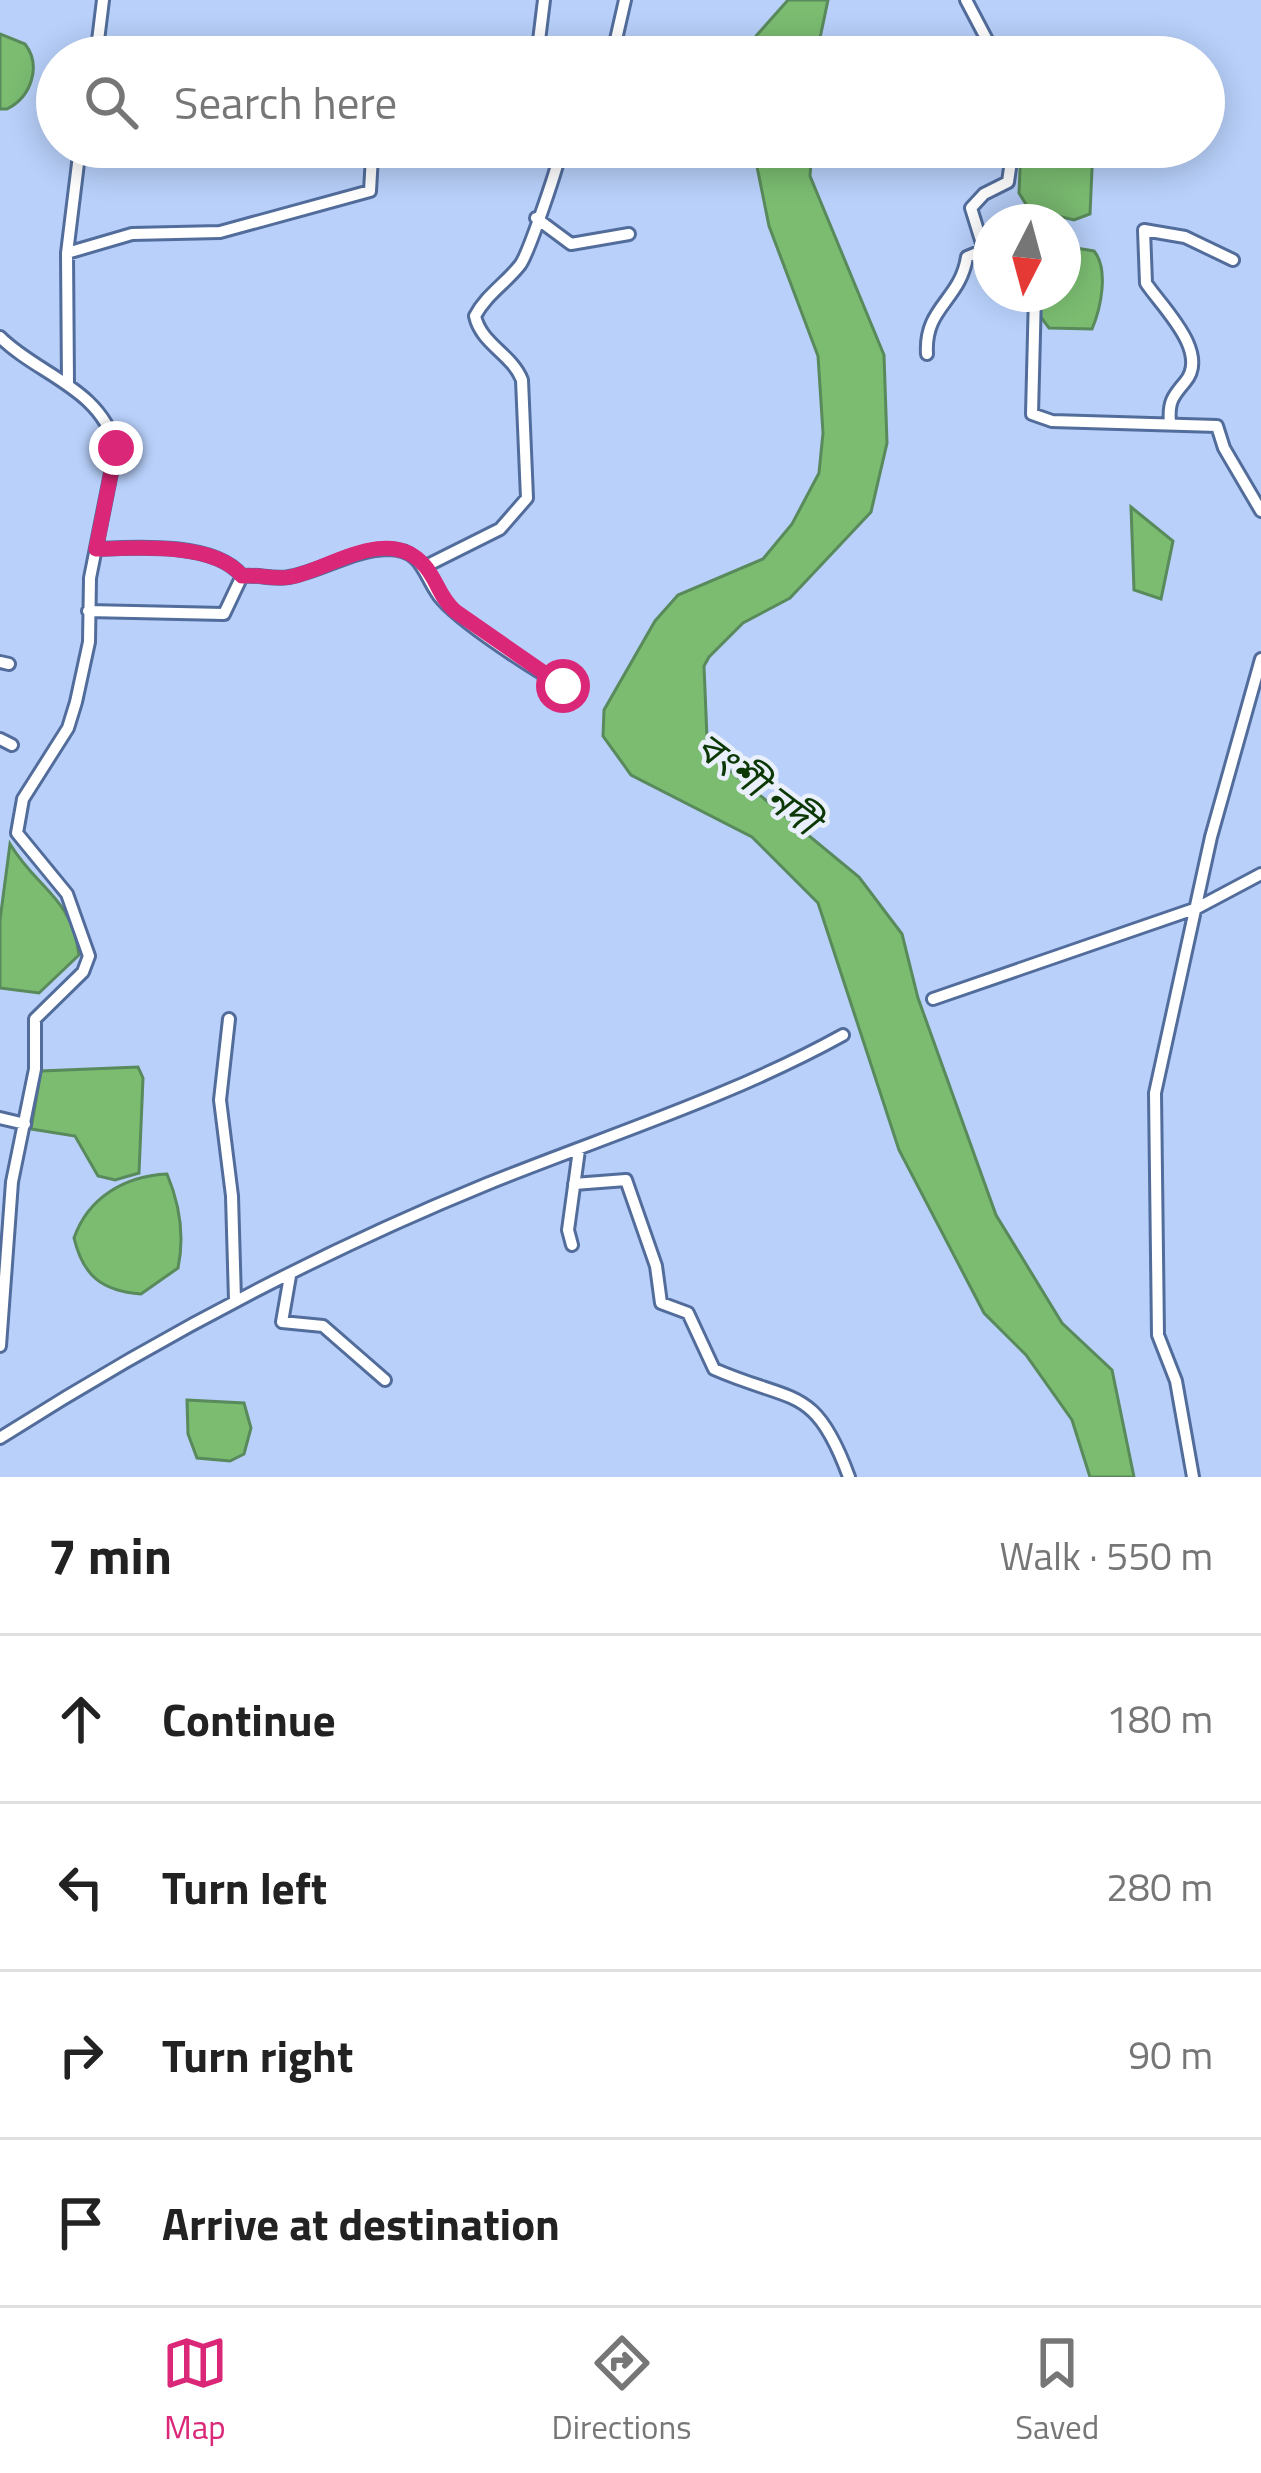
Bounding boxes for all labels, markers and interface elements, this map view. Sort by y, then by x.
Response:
search box [36,36,1225,168]
text: Search here [174,68,397,136]
icon: search [78,69,144,135]
north arrow [973,204,1081,312]
route end [89,421,143,475]
route start [536,659,590,713]
water label: বংশী নদী [684,717,837,853]
text: 7 min [48,1516,172,1594]
text: Walk · 550 m [999,1526,1213,1585]
text: Continue [162,1685,336,1753]
icon: ahead [48,1686,114,1752]
text: 180 m [1106,1689,1213,1748]
text: Turn left [162,1853,327,1921]
icon: left [48,1854,114,1920]
text: 280 m [1106,1857,1213,1916]
text: Turn right [162,2021,353,2089]
icon: right [48,2022,114,2088]
text: 90 m [1128,2025,1213,2084]
text: Arrive at destination [162,2189,560,2257]
icon: arrive [48,2190,114,2256]
tab: Map [162,2330,228,2452]
tab: Directions [552,2330,691,2452]
tab: Saved [1015,2330,1099,2452]

